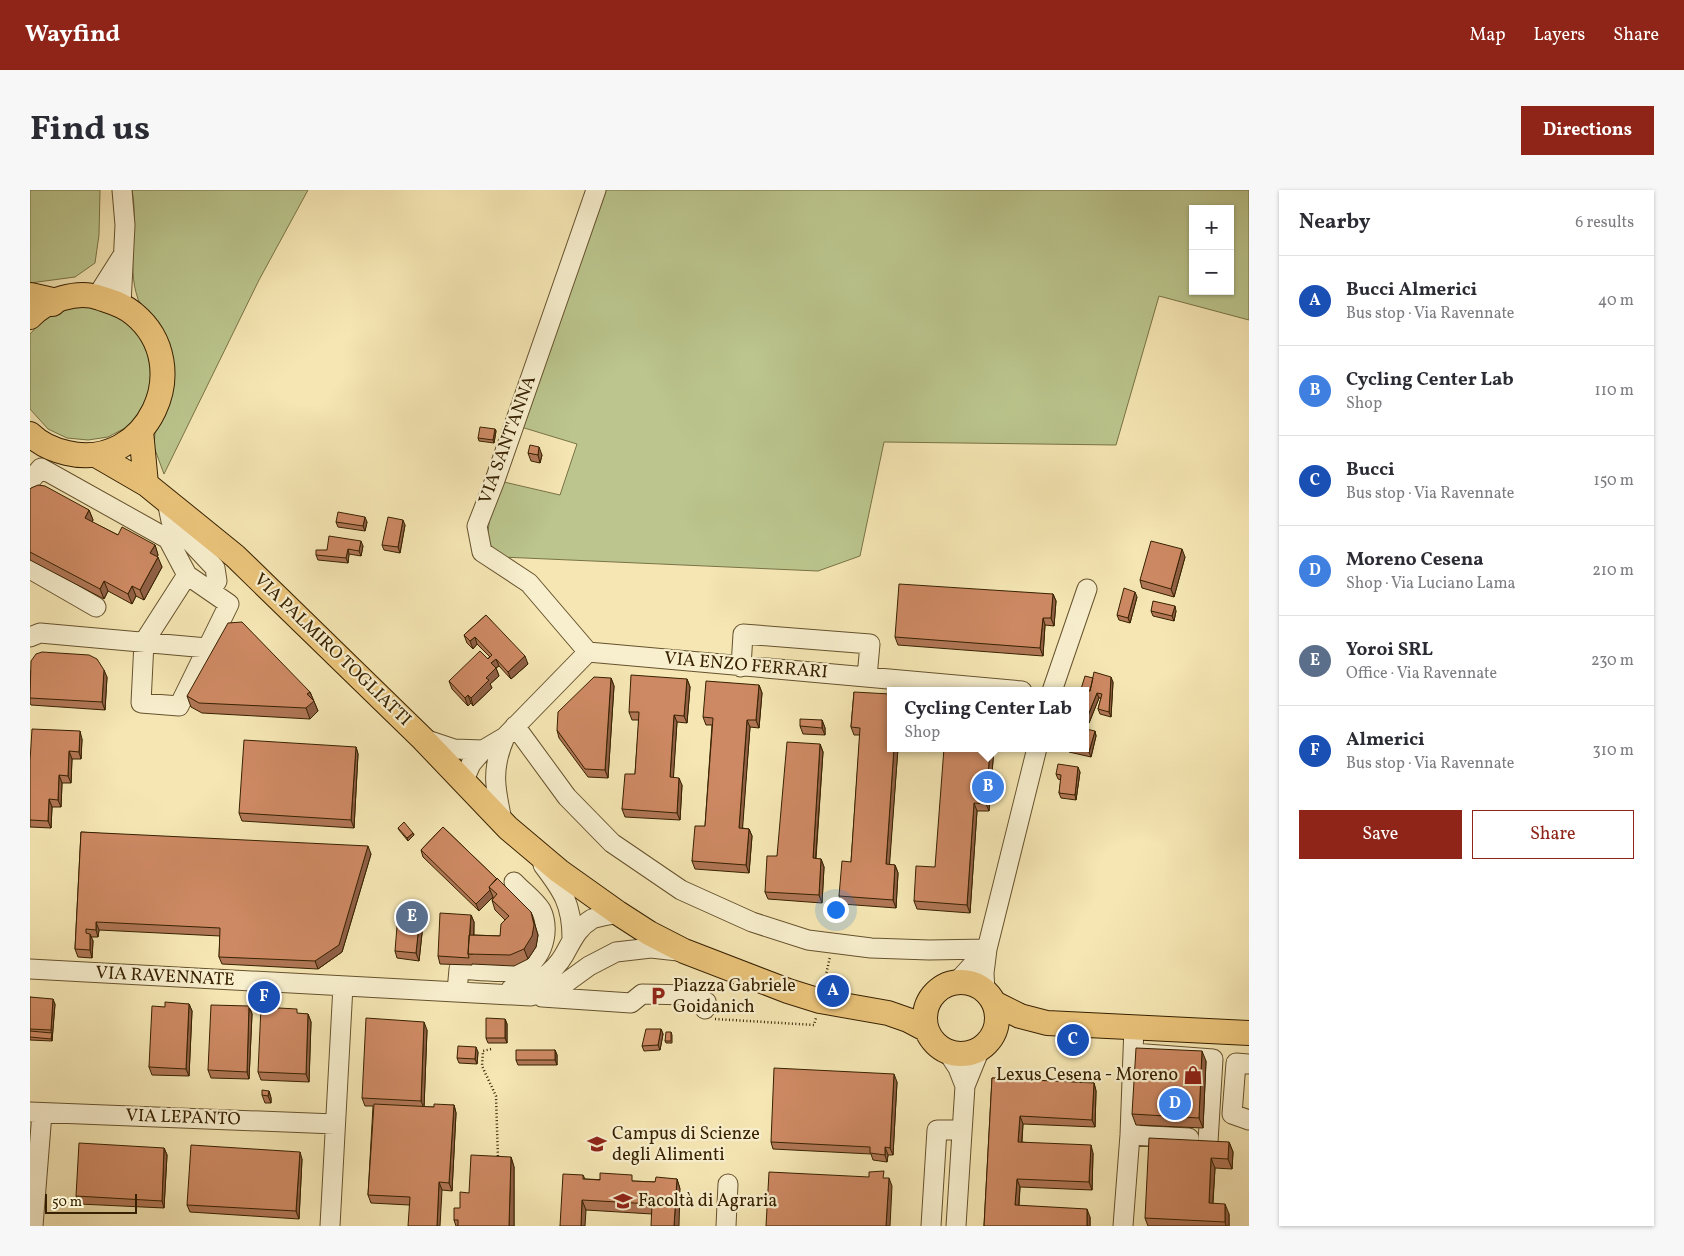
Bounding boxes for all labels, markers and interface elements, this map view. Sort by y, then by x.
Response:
text: Wayfind [25,18,120,52]
text: Map [1469,23,1505,48]
text: Layers [1533,23,1585,48]
text: Share [1613,23,1659,48]
text: Find us [30,106,150,154]
button: Directions [1521,106,1654,155]
map controls [1189,205,1234,295]
button: + [1189,205,1234,250]
text: Nearby [1299,208,1370,237]
text: 6 results [1575,212,1634,234]
button: − [1189,250,1234,295]
text: Bucci Almerici [1346,277,1477,303]
text: A [1309,290,1321,312]
text: 40 m [1598,290,1634,312]
text: Bus stop · Via Ravennate [1346,303,1514,325]
text: Cycling Center Lab [1346,367,1514,393]
street label: VIA SANT'ANNA [473,372,543,508]
text: B [1310,380,1320,402]
text: 110 m [1595,380,1634,402]
text: Shop [1346,393,1382,415]
text: Bucci [1346,457,1395,483]
text: C [1310,470,1320,492]
text: 150 m [1593,470,1634,492]
text: Bus stop · Via Ravennate [1346,483,1514,505]
text: Moreno Cesena [1346,547,1484,573]
text: D [1309,560,1321,582]
text: 210 m [1592,560,1634,582]
street label: VIA PALMIRO TOGLIATTI [248,568,416,732]
text: Shop · Via Luciano Lama [1346,573,1516,595]
text: Yoroi SRL [1346,637,1433,663]
street label: VIA ENZO FERRARI [663,646,829,686]
text: E [1310,650,1320,672]
text: 230 m [1591,650,1634,672]
text: Office · Via Ravennate [1346,663,1497,685]
popup [887,687,1089,752]
text: Cycling Center Lab [904,696,1072,722]
text: Shop [904,722,940,744]
text: Almerici [1346,727,1425,753]
text: F [1310,740,1320,762]
text: 310 m [1593,740,1634,762]
text: Bus stop · Via Ravennate [1346,753,1514,775]
pin: B [972,768,1004,806]
button: Save [1299,810,1462,859]
button: Share [1472,810,1634,859]
your location [823,897,849,923]
pin: E [396,898,428,936]
street label: VIA RAVENNATE [95,961,235,993]
pin: A [817,972,849,1010]
place label: Piazza Gabriele Goidanich [673,974,796,1020]
pin: F [248,978,280,1016]
parking icon: Piazza Gabriele Goidanich [647,985,669,1007]
pin: C [1057,1021,1089,1059]
place label: Lexus Cesena - Moreno [996,1063,1178,1088]
shop icon: Lexus Cesena - Moreno [1182,1064,1204,1086]
pin: D [1159,1085,1191,1123]
street label: VIA LEPANTO [125,1104,241,1132]
place label: Campus di Scienze degli Alimenti [612,1122,760,1168]
school or university icon: Campus di Scienze degli Alimenti [586,1133,608,1155]
place label: Facoltà di Agraria [638,1189,777,1214]
school or university icon: Facoltà di Agraria [612,1190,634,1212]
scale bar [45,1191,138,1214]
text: 50 m [52,1193,82,1212]

